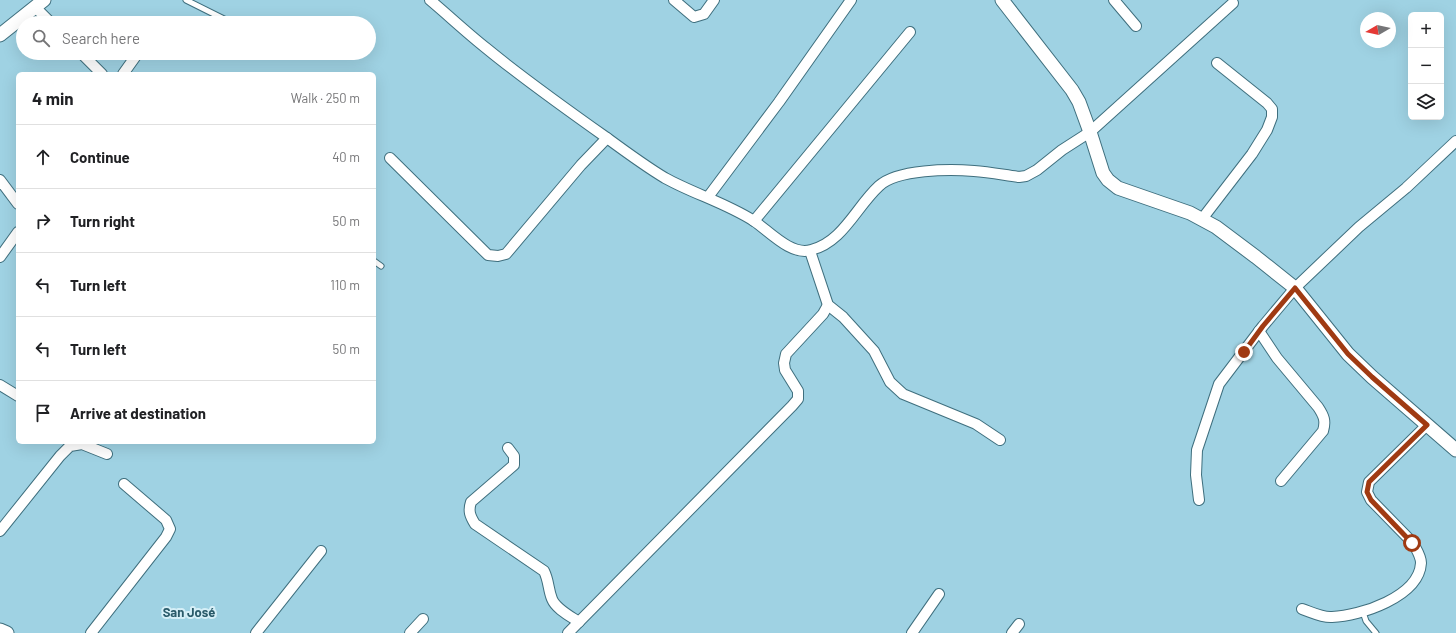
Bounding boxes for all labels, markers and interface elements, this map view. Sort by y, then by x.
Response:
north arrow [1360,12,1396,48]
map controls [1408,12,1444,120]
button: + [1408,12,1444,48]
search box [16,16,376,60]
icon: search [30,27,52,49]
text: Search here [62,29,140,47]
button: − [1408,48,1444,84]
button: layers [1408,84,1444,120]
text: 4 min [32,88,74,108]
text: Walk · 250 m [291,90,360,106]
icon: ahead [32,146,54,168]
text: Continue [70,148,130,166]
text: 40 m [332,149,360,165]
icon: right [32,210,54,232]
text: Turn right [70,212,135,230]
text: 50 m [333,213,360,229]
icon: left [32,274,54,296]
text: Turn left [70,276,126,294]
text: 110 m [330,277,360,293]
icon: left [32,338,54,360]
text: Turn left [70,340,126,358]
text: 50 m [333,341,360,357]
route end [1235,343,1253,361]
icon: arrive [32,402,54,424]
text: Arrive at destination [70,404,206,422]
route start [1403,534,1421,552]
district label: San José [163,604,215,620]

